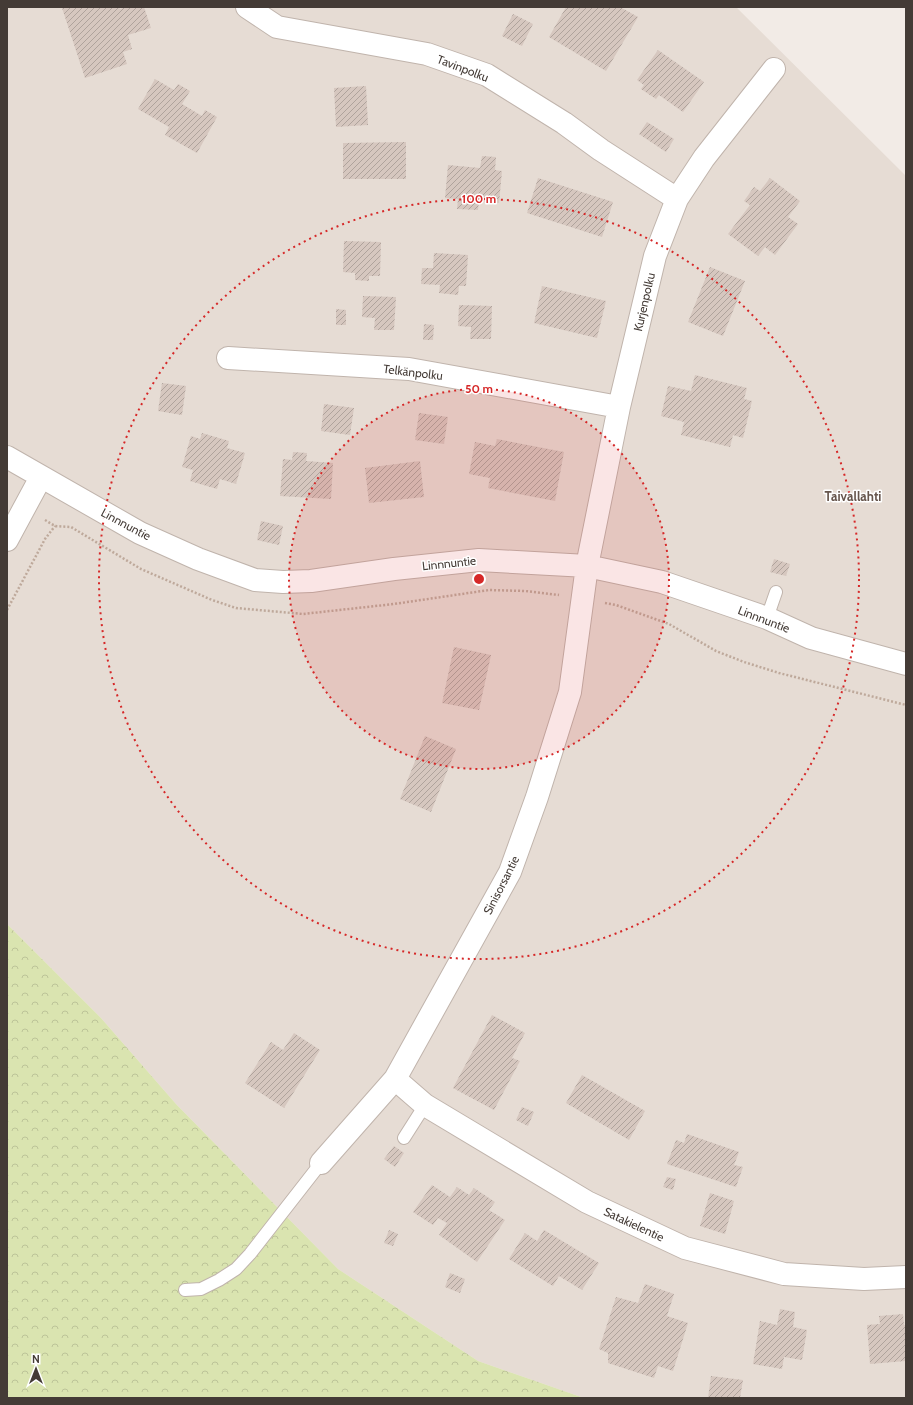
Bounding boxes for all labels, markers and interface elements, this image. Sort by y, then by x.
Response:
street label: Tavinpolku [435,51,491,85]
text: 100 m [462,191,496,206]
street label: Kurjenpolku [630,271,658,333]
street label: Telkänpolku [382,361,444,383]
text: 50 m [465,381,493,396]
district label: Taivallahti [825,488,881,504]
street label: Linnnuntie [99,505,153,543]
street label: Linnnuntie [421,553,477,573]
centre of rings [472,572,486,586]
street label: Linnnuntie [736,602,792,636]
street label: Sinisorsantie [480,853,522,917]
street label: Satakielentie [601,1204,667,1244]
north arrow [16,1349,56,1389]
text: N [32,1352,40,1366]

